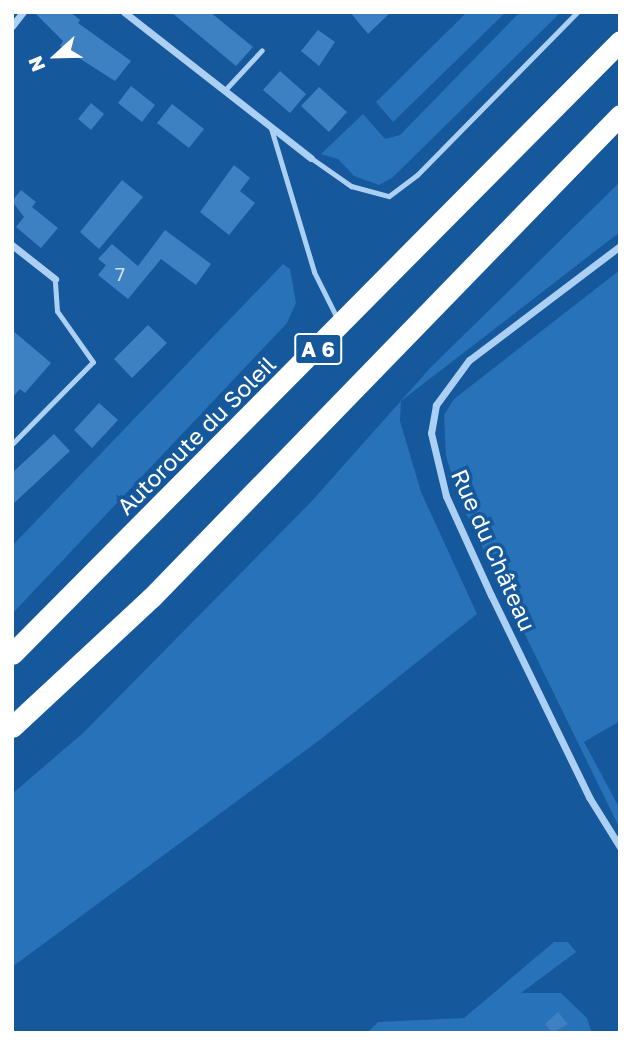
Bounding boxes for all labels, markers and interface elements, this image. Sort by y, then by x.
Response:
north arrow [21,21,91,91]
text: N [23,53,49,75]
house number: 7 [115,263,125,285]
road number: A 6 [294,332,342,366]
street label: Autoroute du Soleil [111,350,281,520]
street label: Rue du Château [446,465,542,635]

